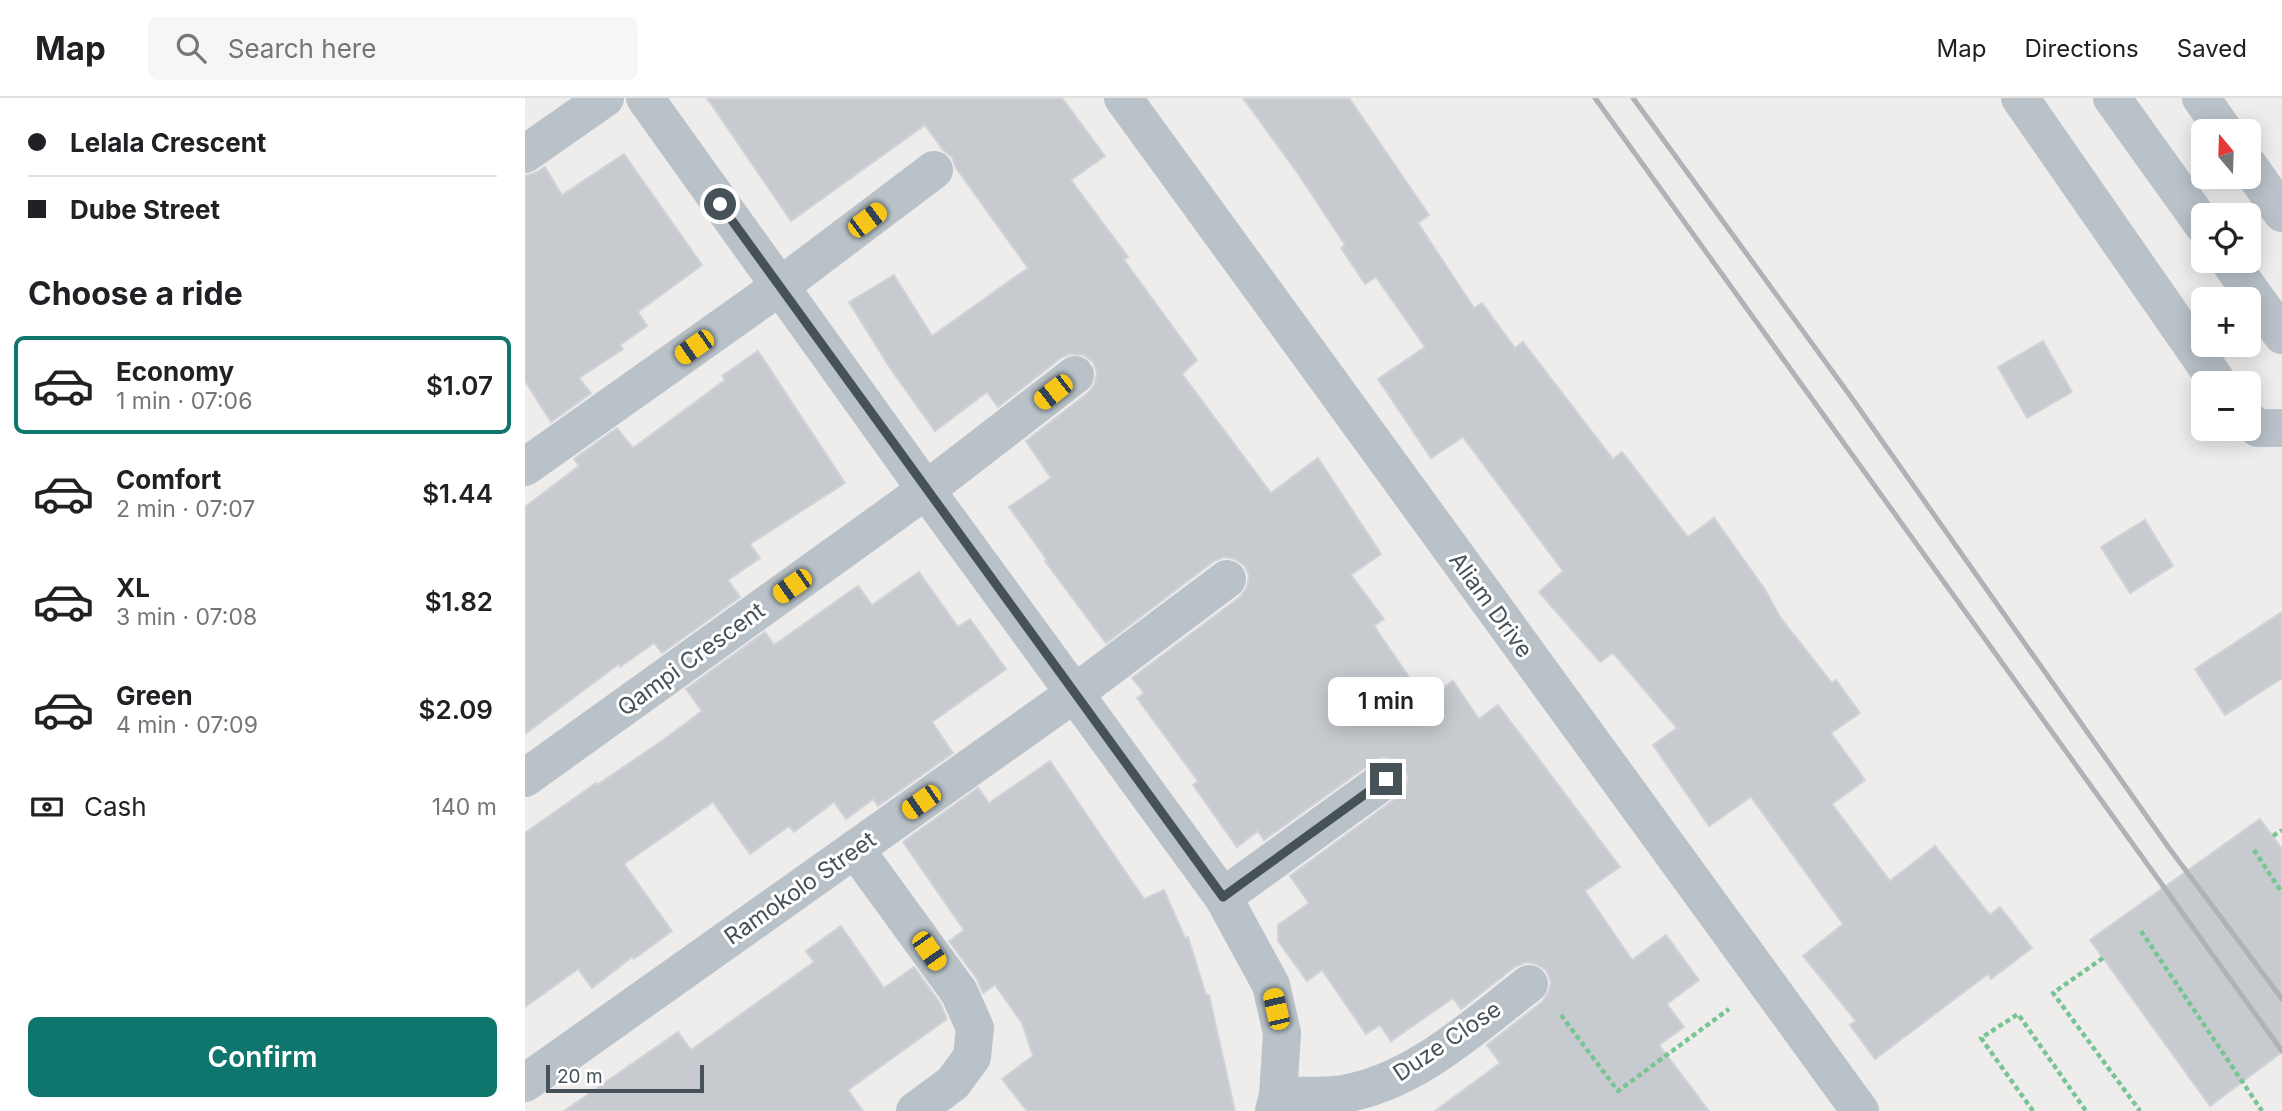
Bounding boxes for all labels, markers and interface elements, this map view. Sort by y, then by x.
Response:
search box [148,17,638,80]
text: Map [35,28,106,68]
icon: search [172,29,210,67]
text: Search here [228,33,376,64]
text: Map [1937,34,1986,63]
text: Directions [2024,34,2139,63]
text: Saved [2177,34,2247,63]
north arrow [2191,119,2261,189]
map controls [2191,119,2261,441]
text: Lelala Crescent [70,127,266,158]
route start [704,188,736,220]
text: Dube Street [70,194,220,225]
car [844,199,891,241]
button: locate [2191,203,2261,273]
text: Choose a ride [28,274,243,313]
button: + [2191,287,2261,357]
car [671,326,718,368]
icon: car [32,354,95,417]
text: Economy [116,356,234,387]
text: $1.07 [426,370,493,401]
car [1030,371,1077,413]
button: − [2191,371,2261,441]
text: 1 min · 07:06 [116,387,252,415]
icon: car [32,462,95,525]
text: Comfort [116,464,221,495]
text: $1.44 [422,478,493,509]
text: 2 min · 07:07 [116,495,255,523]
street label: Aliam Drive [1443,547,1539,663]
car [769,565,816,607]
icon: car [32,570,95,633]
text: XL [116,572,150,603]
text: $1.82 [425,586,493,617]
street label: Qampi Crescent [612,596,770,722]
text: 3 min · 07:08 [116,603,257,631]
icon: car [32,678,95,741]
callout: 1 min [1328,678,1444,726]
text: Green [116,680,193,711]
text: 1 min [1358,687,1414,715]
text: $2.09 [419,694,493,725]
text: 4 min · 07:09 [116,711,258,739]
route end [1370,763,1402,795]
car [898,781,945,823]
icon: cash [28,788,66,826]
text: Cash [84,791,147,822]
text: 140 m [432,793,497,821]
street label: Ramokolo Street [719,825,881,951]
car [909,928,950,974]
car [1262,986,1291,1032]
street label: Duze Close [1388,995,1506,1087]
button: Confirm [28,1017,497,1097]
scale bar [546,1062,703,1094]
text: 20 m [557,1065,603,1088]

